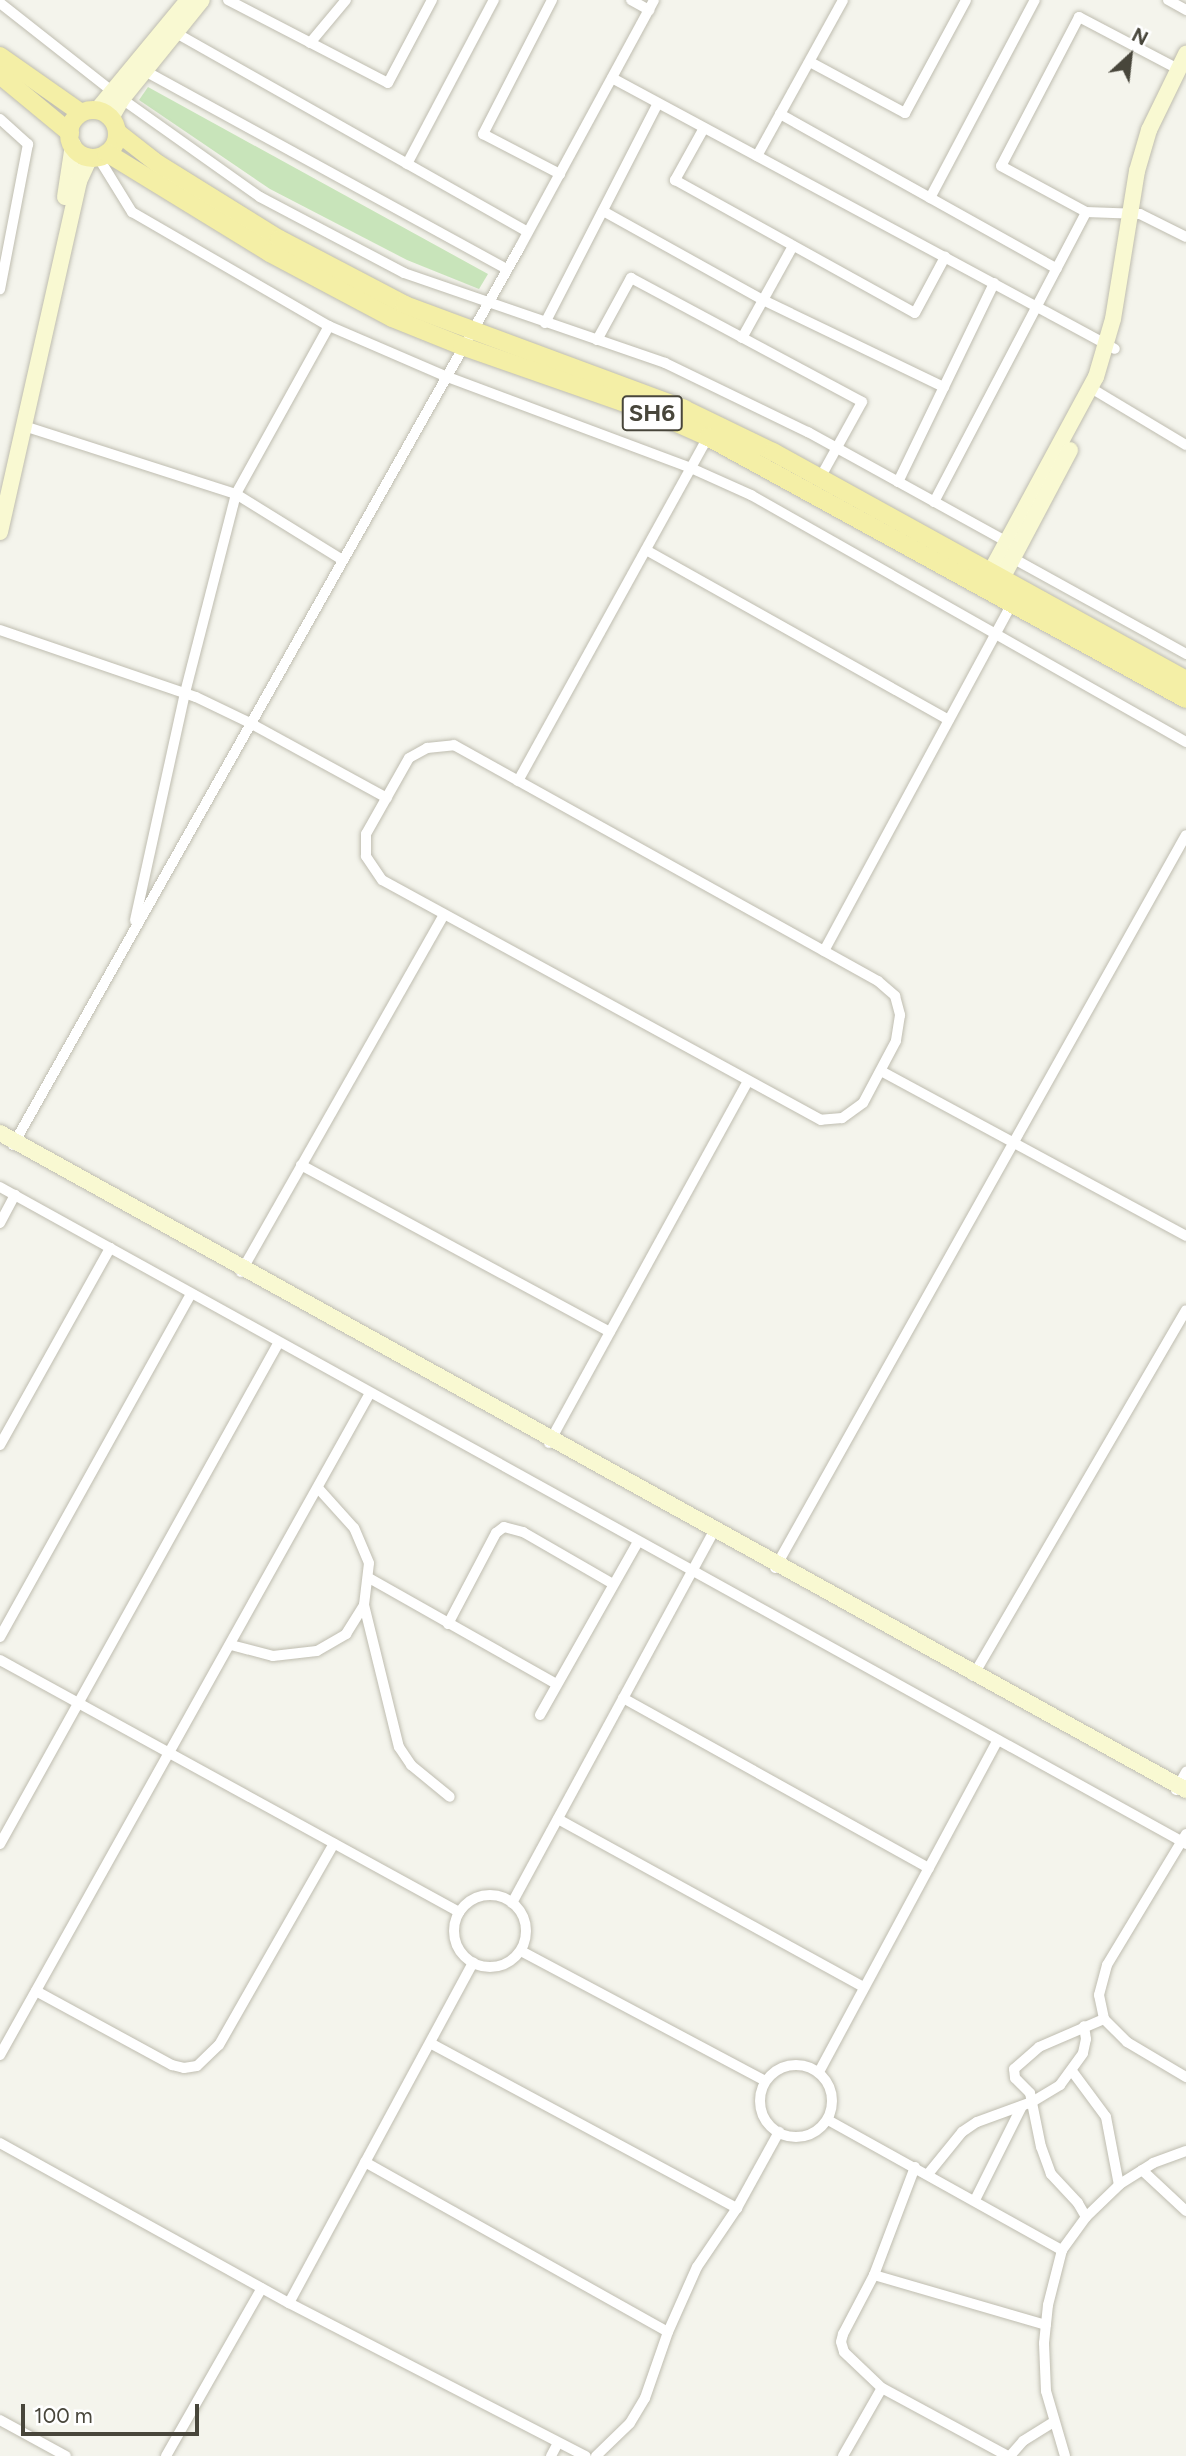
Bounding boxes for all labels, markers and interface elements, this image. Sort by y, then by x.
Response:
north arrow [1095,21,1165,91]
text: N [1128,23,1152,50]
road number: SH6 [620,392,684,434]
scale bar [24,2390,203,2434]
text: 100 m [34,2403,93,2428]

